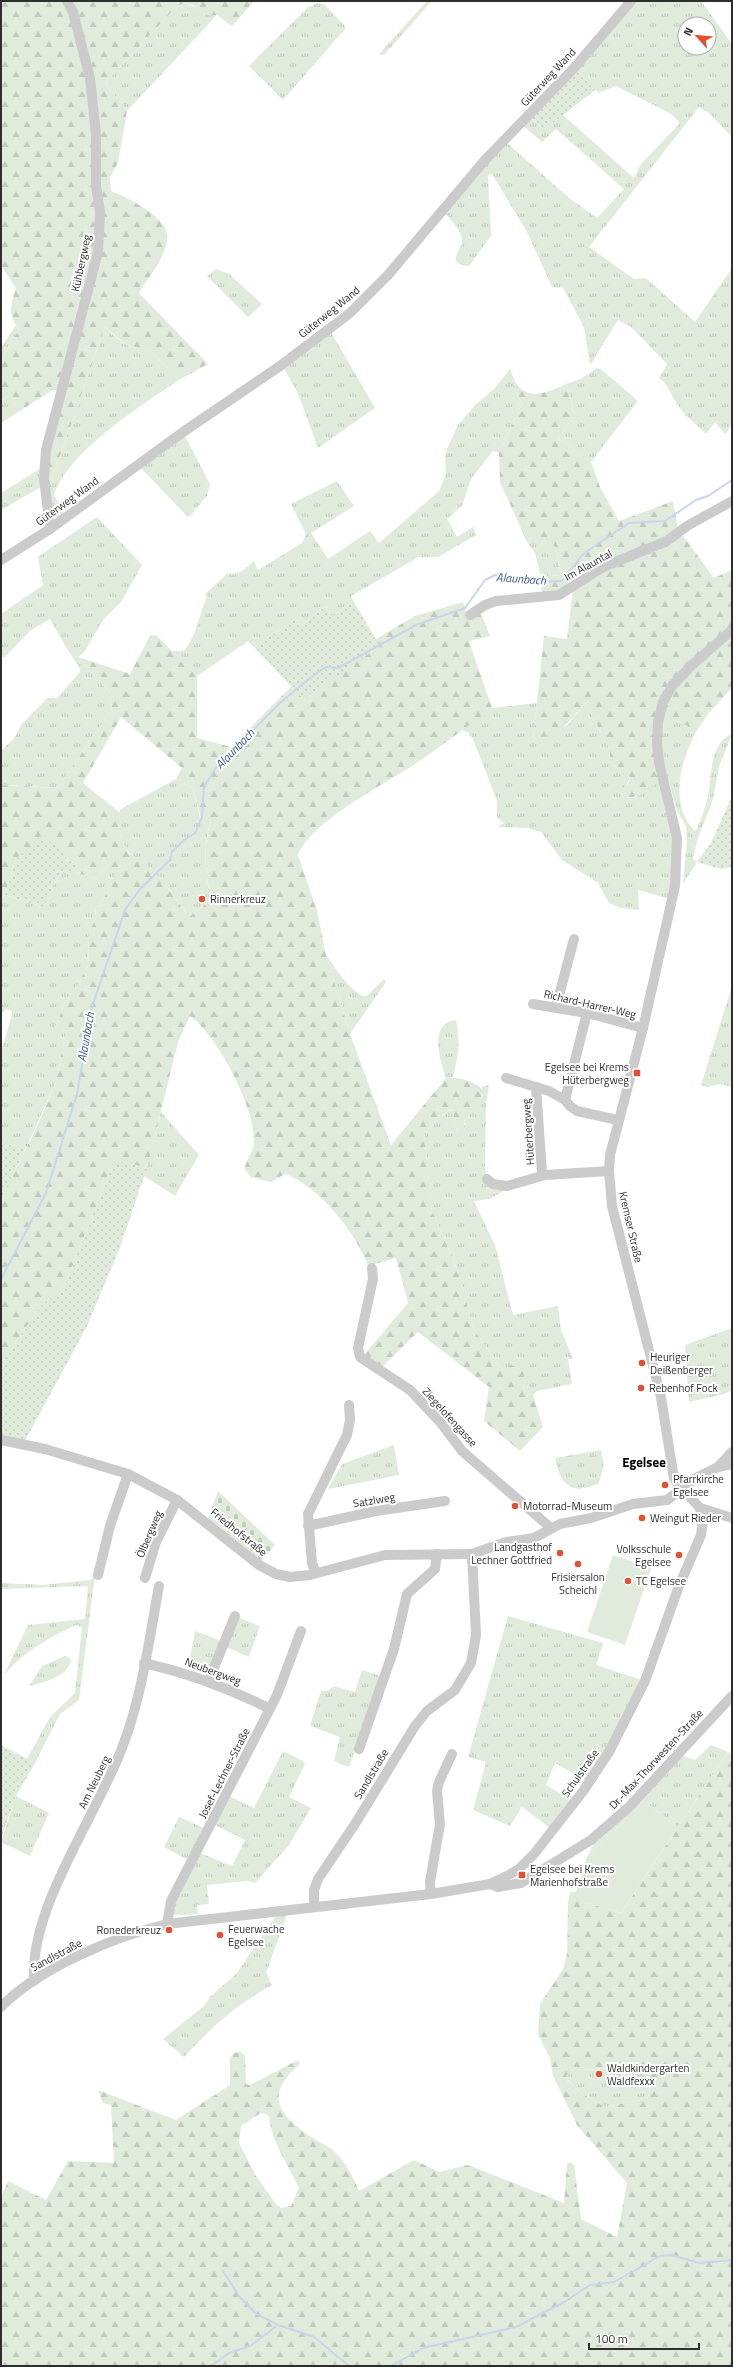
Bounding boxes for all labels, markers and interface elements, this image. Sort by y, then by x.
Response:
north arrow [677,16,717,56]
text: N [679,24,697,38]
street label: Güterweg Wand [517,44,579,110]
street label: Kühbergweg [67,233,95,293]
street label: Güterweg Wand [295,282,363,342]
street label: Güterweg Wand [32,472,102,529]
street label: Im Alauntal [561,545,615,585]
water label: Alaunbach [495,567,548,590]
water label: Alaunbach [210,723,260,773]
place label: Rinnerkreuz [210,891,266,907]
marker: Rinnerkreuz [197,894,207,904]
street label: Richard-Harrer-Weg [542,986,638,1022]
water label: Alaunbach [72,1010,99,1063]
place label: Egelsee bei Krems Hüterbergweg [545,1059,629,1088]
marker: Egelsee bei Krems Hüterbergweg [632,1068,642,1078]
street label: Hüterbergweg [518,1098,538,1166]
street label: Kremser Straße [615,1190,647,1265]
place label: Heuriger Deißenberger [650,1349,713,1378]
marker: Heuriger Deißenberger [637,1358,647,1368]
place label: Rebenhof Fock [649,1380,718,1396]
marker: Rebenhof Fock [636,1383,646,1393]
street label: Ziegelofengasse [419,1384,481,1451]
district label: Egelsee [622,1452,666,1472]
place label: Pfarrkirche Egelsee [673,1471,724,1500]
marker: Pfarrkirche Egelsee [660,1480,670,1490]
street label: Satzlweg [352,1488,397,1512]
place label: Motorrad-Museum [523,1498,612,1514]
marker: Motorrad-Museum [510,1501,520,1511]
street label: Friedhofstraße [207,1504,271,1560]
street label: Ölbergweg [132,1508,166,1560]
place label: Weingut Rieder [650,1510,721,1526]
marker: Weingut Rieder [637,1513,647,1523]
place label: Landgasthof Lechner Gottfried [471,1539,552,1568]
place label: Volksschule Egelsee [616,1541,671,1570]
marker: Landgasthof Lechner Gottfried [555,1548,565,1558]
marker: Volksschule Egelsee [674,1550,684,1560]
marker: Frisiersalon Scheichl [573,1559,583,1569]
place label: Frisiersalon Scheichl [551,1569,605,1598]
place label: TC Egelsee [636,1573,686,1589]
marker: TC Egelsee [623,1576,633,1586]
street label: Neubergweg [183,1653,244,1689]
street label: Dr.-Max-Thorwesten-Straße [605,1705,707,1813]
street label: Josef-Lechner-Straße [194,1725,254,1821]
street label: Schulstraße [558,1745,603,1800]
street label: Sandlstraße [350,1746,392,1802]
street label: Am Neuberg [74,1752,114,1811]
place label: Egelsee bei Krems Marienhofstraße [530,1861,614,1890]
marker: Egelsee bei Krems Marienhofstraße [517,1870,527,1880]
place label: Feuerwache Egelsee [228,1921,285,1950]
place label: Ronederkreuz [97,1922,161,1938]
marker: Ronederkreuz [164,1925,174,1935]
marker: Feuerwache Egelsee [215,1930,225,1940]
street label: Sandlstraße [28,1935,85,1975]
place label: Waldkindergarten Waldfexxx [607,2060,690,2089]
marker: Waldkindergarten Waldfexxx [594,2069,604,2079]
scale bar [589,2325,699,2351]
text: 100 m [595,2329,628,2348]

